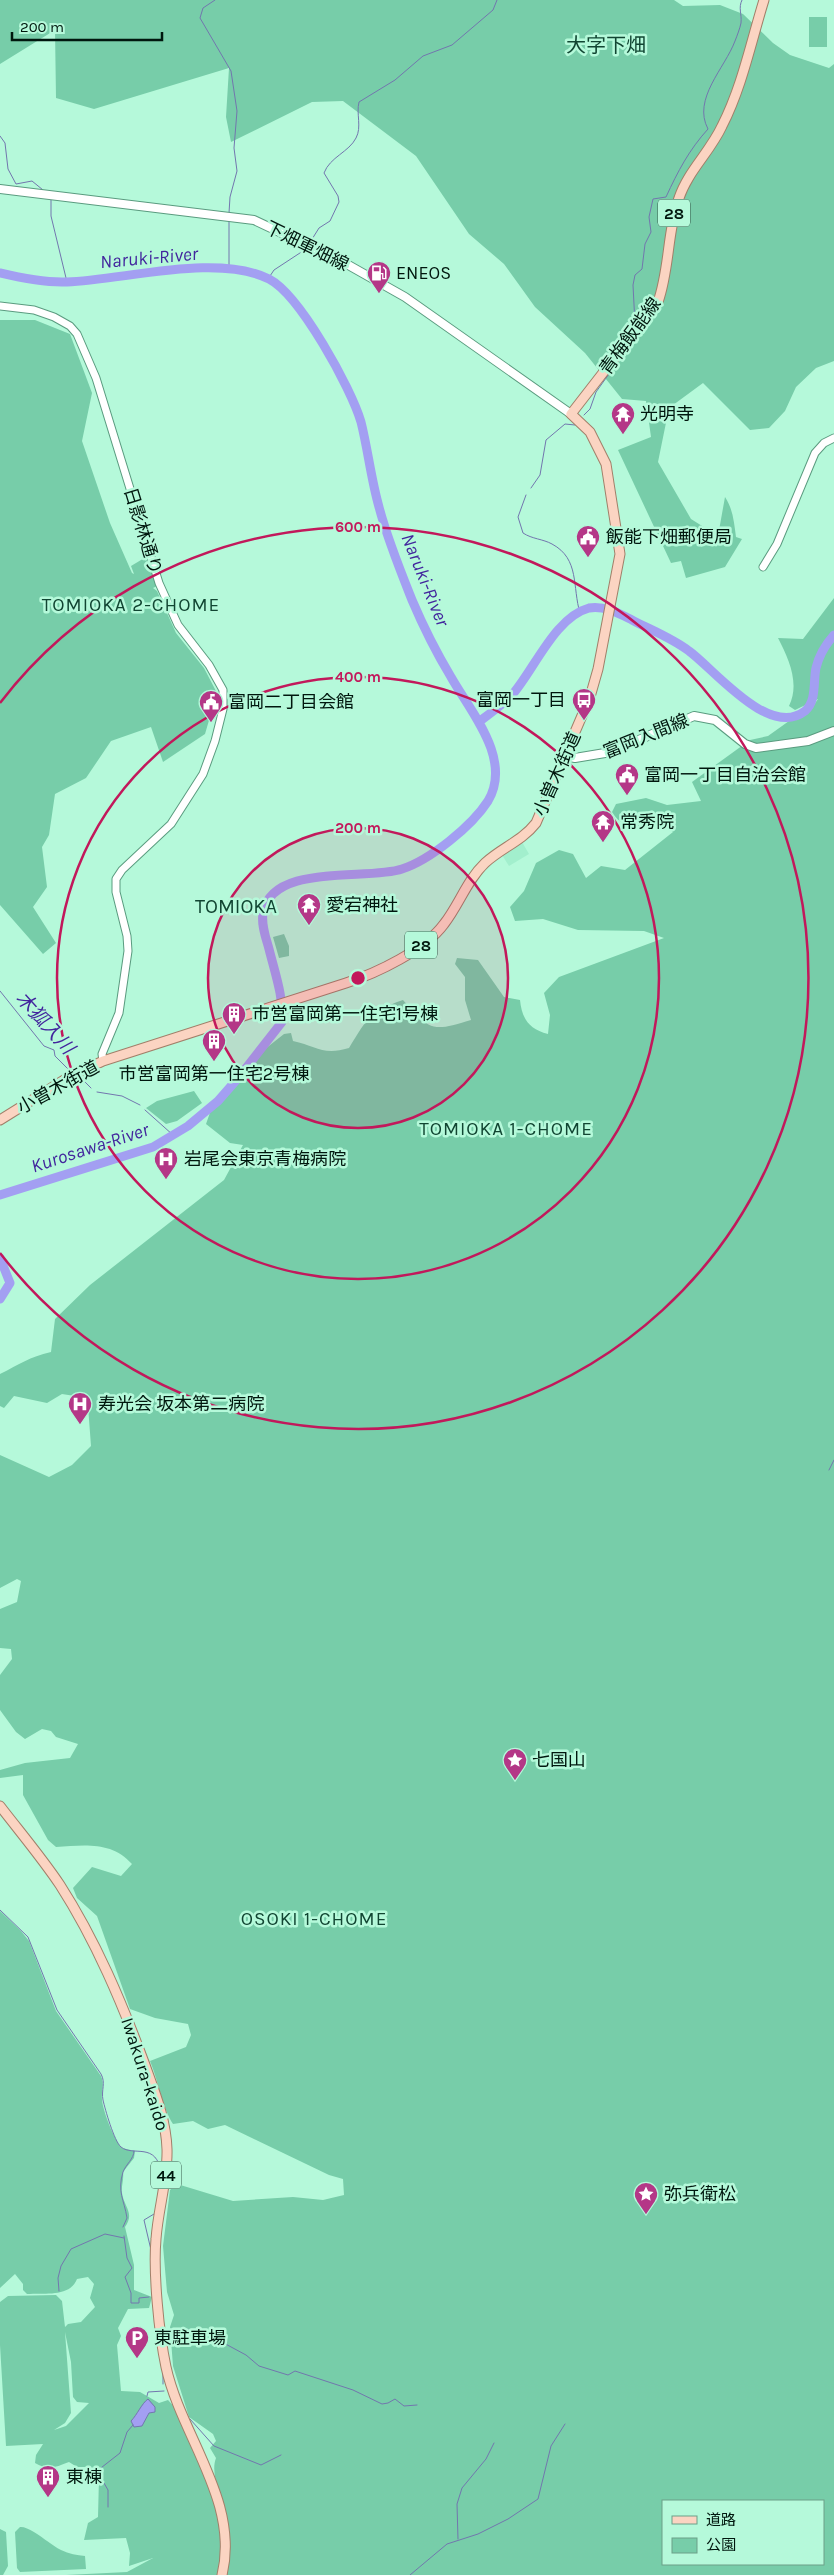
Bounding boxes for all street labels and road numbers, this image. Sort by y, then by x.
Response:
road number: 28 [658,200,690,227]
street label: 下畑軍畑線 [262,216,352,276]
street label: 青梅飯能線 [595,293,665,379]
street label: 日影林通り [119,485,167,577]
street label: 富岡入間線 [600,709,692,763]
street label: 小曽木街道 [529,728,585,820]
road number: 28 [405,932,437,958]
street label: 小曽木街道 [13,1056,103,1118]
street label: Iwakura-kaido [116,2015,174,2133]
road number: 44 [151,2162,181,2188]

